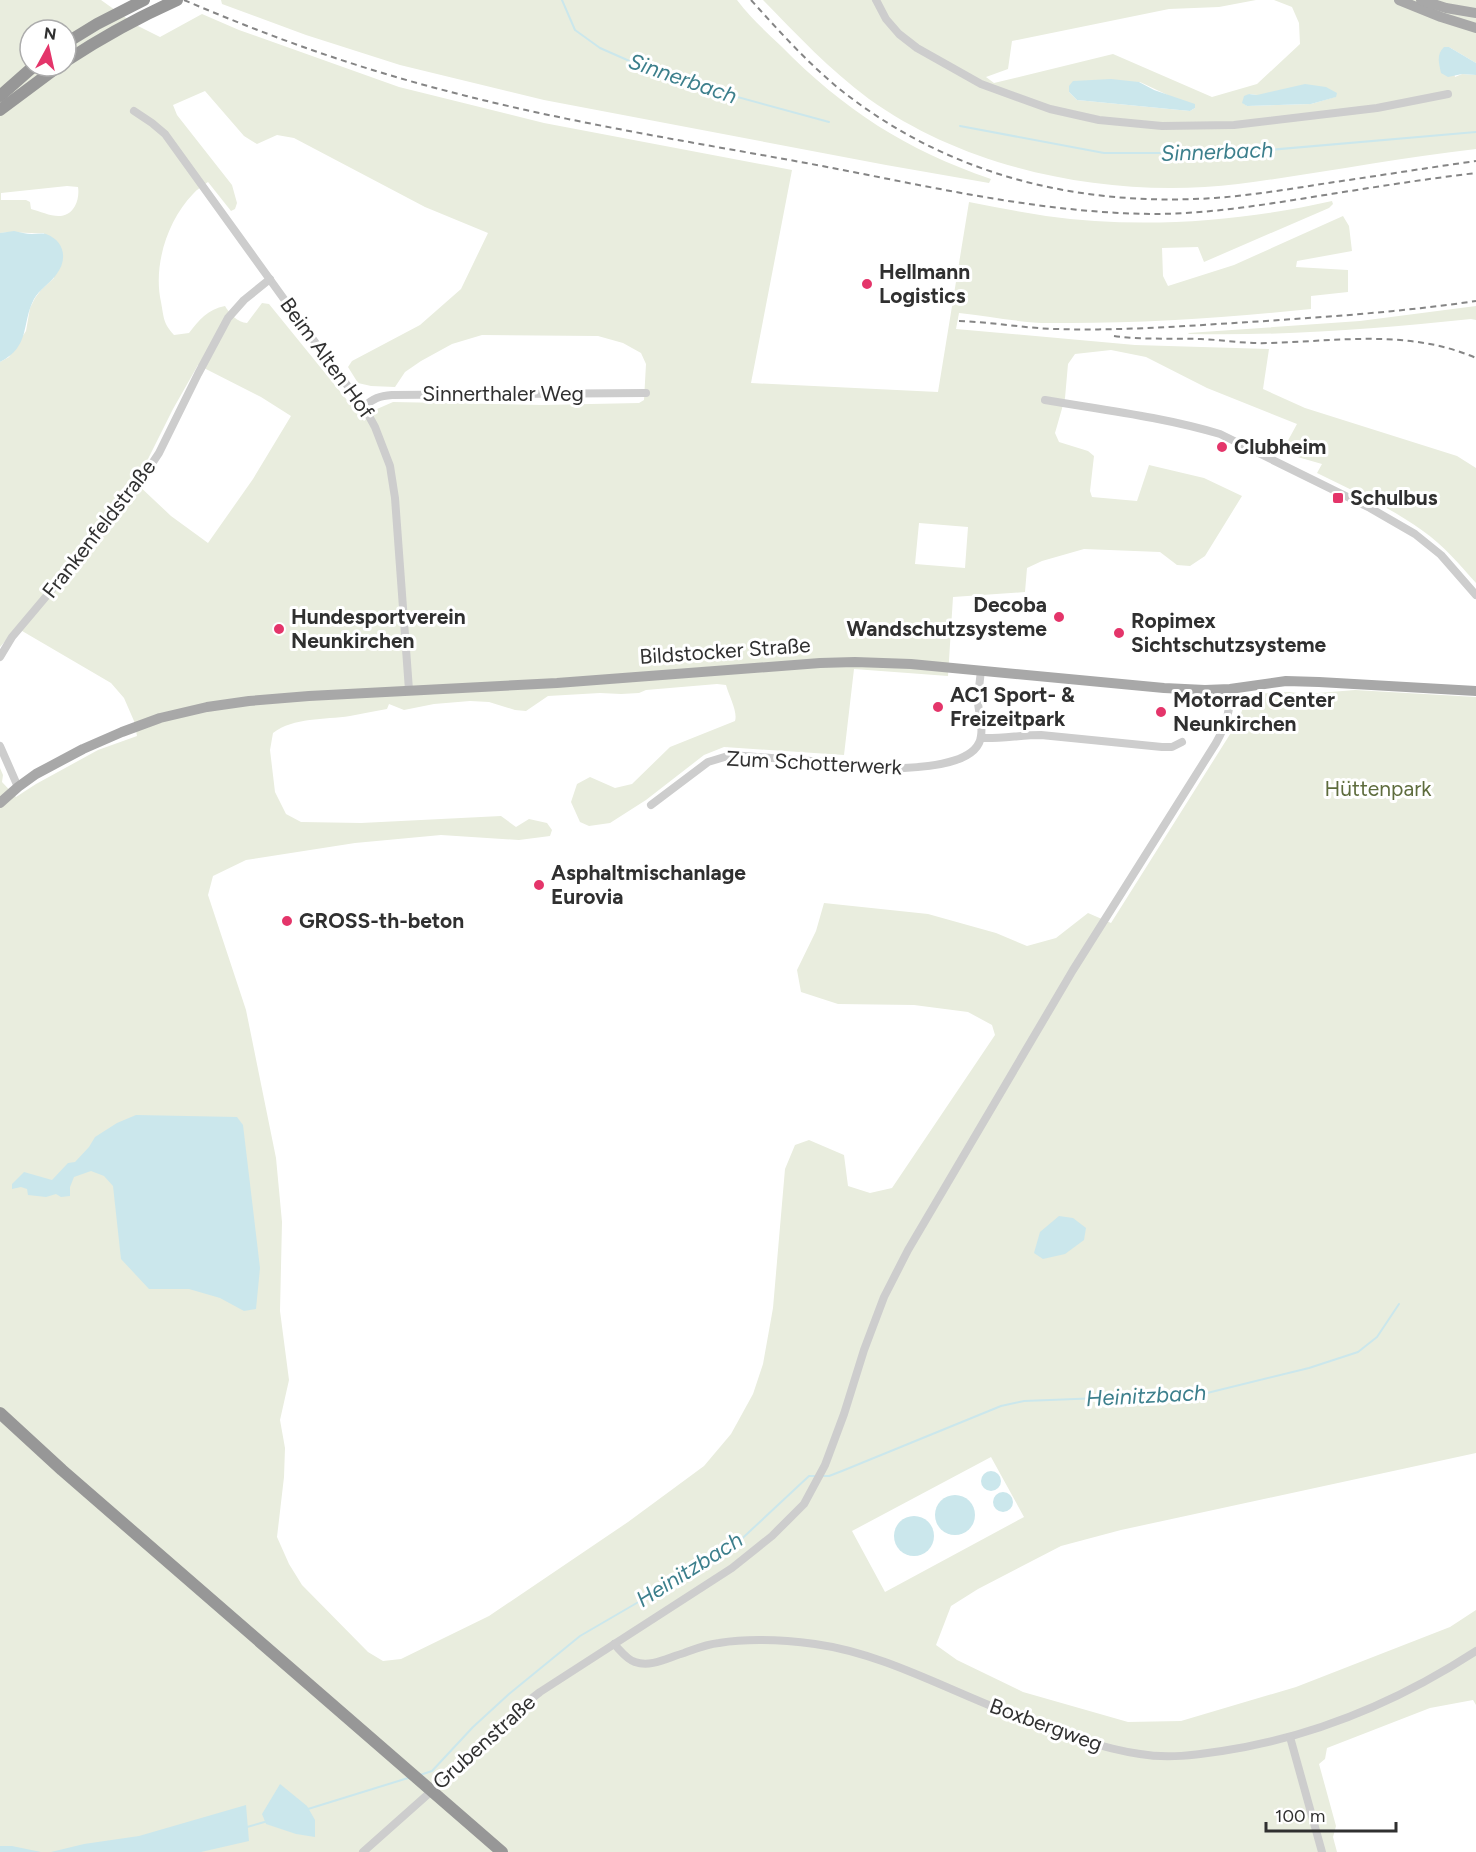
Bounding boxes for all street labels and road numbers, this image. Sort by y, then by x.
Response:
street label: Beim Alten Hof [275,293,380,423]
street label: Sinnerthaler Weg [422,381,584,406]
street label: Frankenfeldstraße [37,454,160,603]
street label: Bildstocker Straße [639,632,811,669]
street label: Zum Schotterwerk [726,745,903,780]
street label: Grubenstraße [427,1689,540,1794]
street label: Boxbergweg [986,1693,1106,1756]

